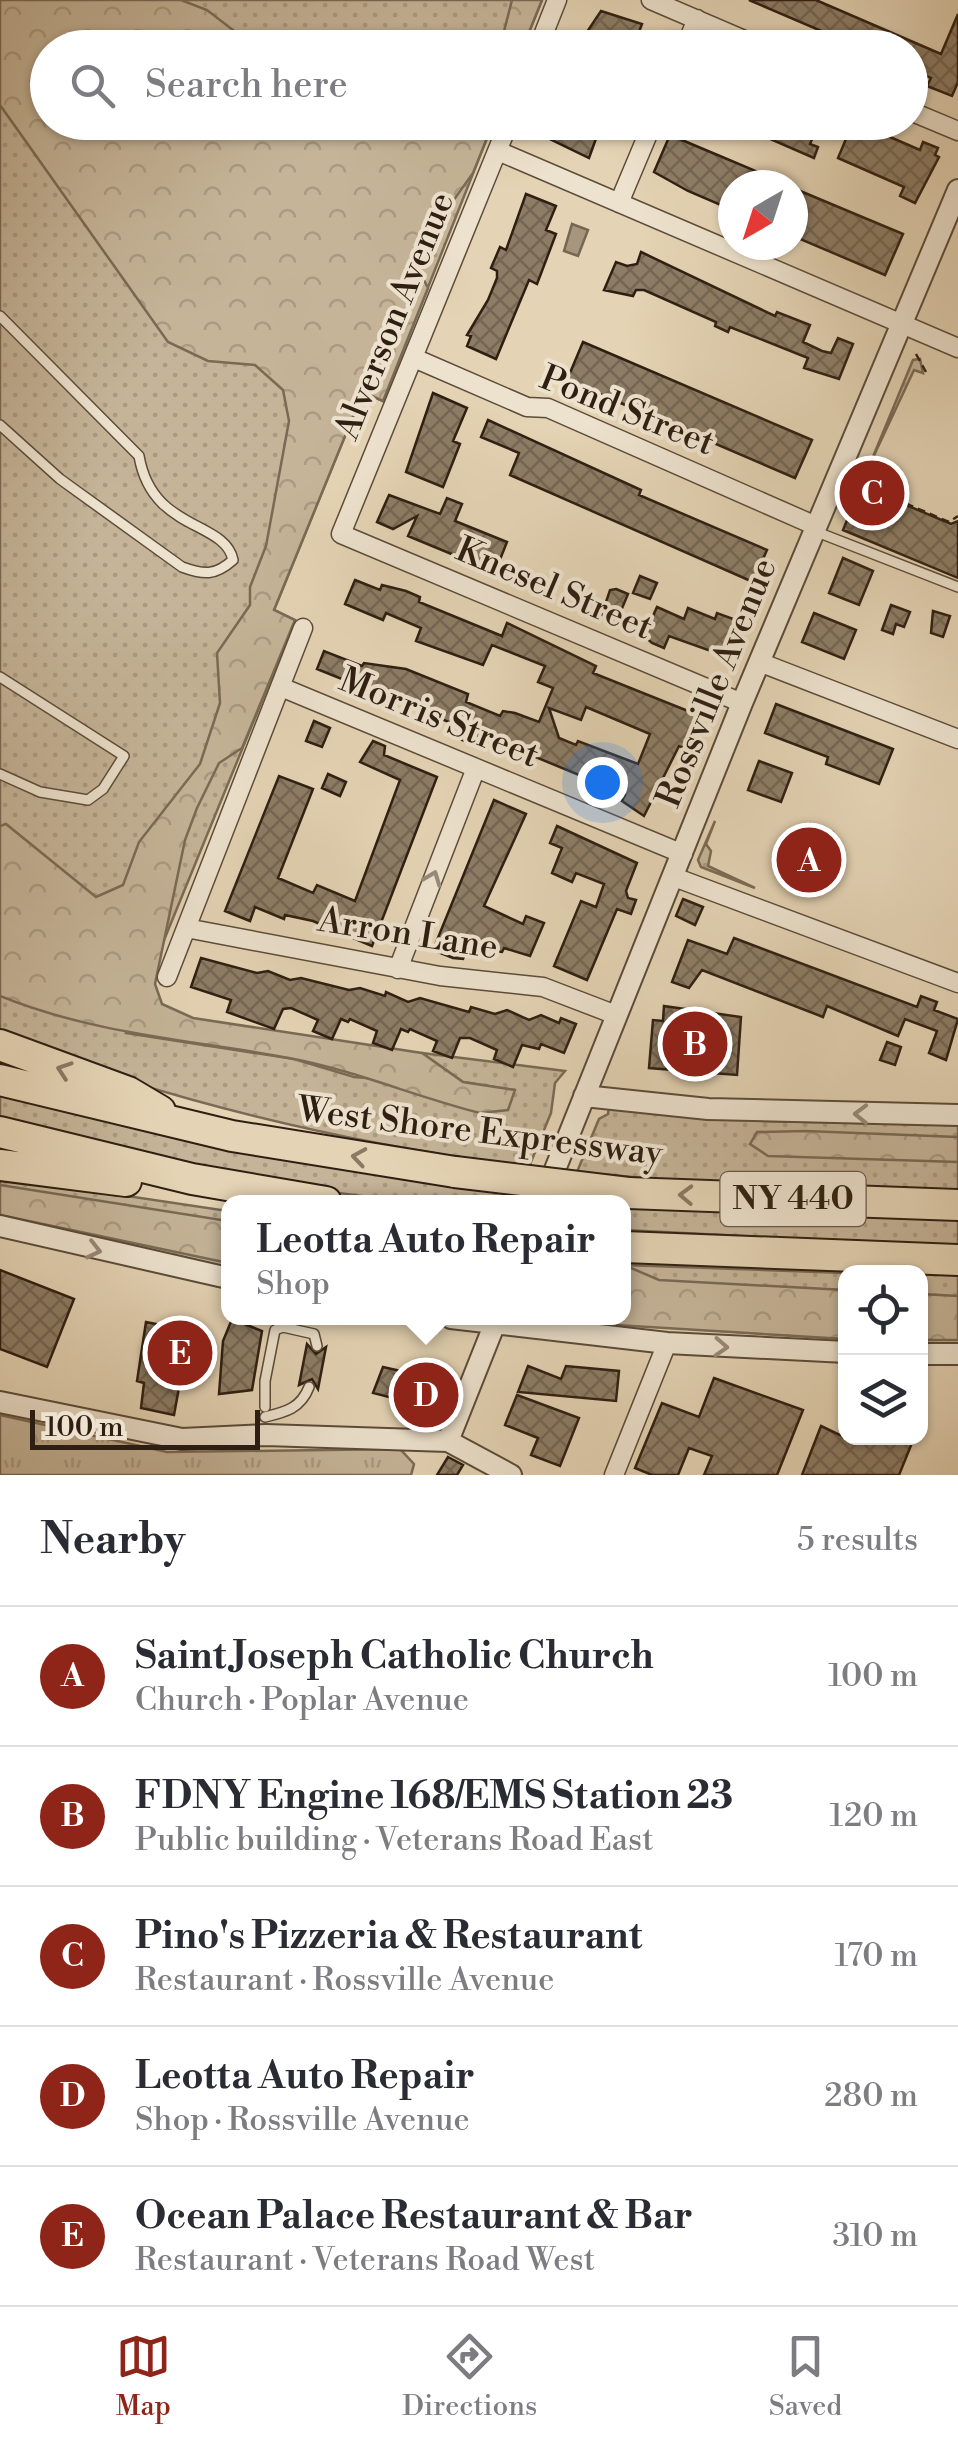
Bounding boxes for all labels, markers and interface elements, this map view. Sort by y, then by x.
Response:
search box [30,30,928,140]
icon: search [65,58,120,113]
text: Search here [145,62,348,109]
north arrow [718,170,808,260]
street label: Alverson Avenue [325,186,464,447]
street label: Pond Street [534,357,720,465]
pin: C [840,456,904,530]
street label: Knesel Street [449,528,659,650]
street label: Rossville Avenue [647,552,787,814]
street label: Morris Street [333,658,545,778]
your location [577,757,628,808]
pin: A [776,822,842,898]
one-way arrow [422,870,442,888]
street label: Arron Lane [314,898,501,969]
pin: B [662,1006,728,1082]
one-way arrow [57,1061,74,1081]
street label: West Shore Expressway [294,1088,666,1176]
one-way arrow [852,1103,868,1124]
one-way arrow [351,1147,367,1168]
road number: NY 440 [720,1172,866,1226]
one-way arrow [677,1184,693,1205]
popup [221,1195,631,1325]
text: Leotta Auto Repair [256,1217,596,1264]
one-way arrow [85,1238,102,1259]
text: Shop [256,1264,330,1304]
map controls [838,1265,928,1445]
button: locate [838,1265,928,1355]
pin: E [148,1316,212,1390]
one-way arrow [714,1336,730,1357]
button: layers [838,1355,928,1445]
pin: D [394,1358,458,1432]
scale bar [30,1405,260,1450]
text: 100 m [45,1410,124,1445]
text: Nearby [40,1514,185,1567]
text: 5 results [797,1520,918,1560]
text: Saint Joseph Catholic Church [135,1633,654,1680]
text: A [61,1656,84,1696]
text: 100 m [828,1656,918,1696]
text: Church · Poplar Avenue [135,1680,469,1720]
text: FDNY Engine 168/EMS Station 23 [135,1773,733,1820]
text: B [60,1796,85,1836]
text: 120 m [829,1796,918,1836]
text: Public building · Veterans Road East [135,1820,654,1860]
text: Pino's Pizzeria & Restaurant [135,1913,642,1960]
text: C [61,1936,84,1976]
text: 170 m [835,1936,918,1976]
text: Restaurant · Rossville Avenue [135,1960,555,2000]
text: Leotta Auto Repair [135,2053,475,2100]
text: D [60,2076,85,2116]
text: 280 m [824,2076,918,2116]
text: Shop · Rossville Avenue [135,2100,470,2140]
text: Ocean Palace Restaurant & Bar [135,2193,693,2240]
text: E [61,2216,84,2256]
text: 310 m [832,2216,918,2256]
text: Restaurant · Veterans Road West [135,2240,595,2280]
tab: Map [116,2329,171,2424]
tab: Directions [402,2329,537,2424]
tab: Saved [769,2329,842,2424]

